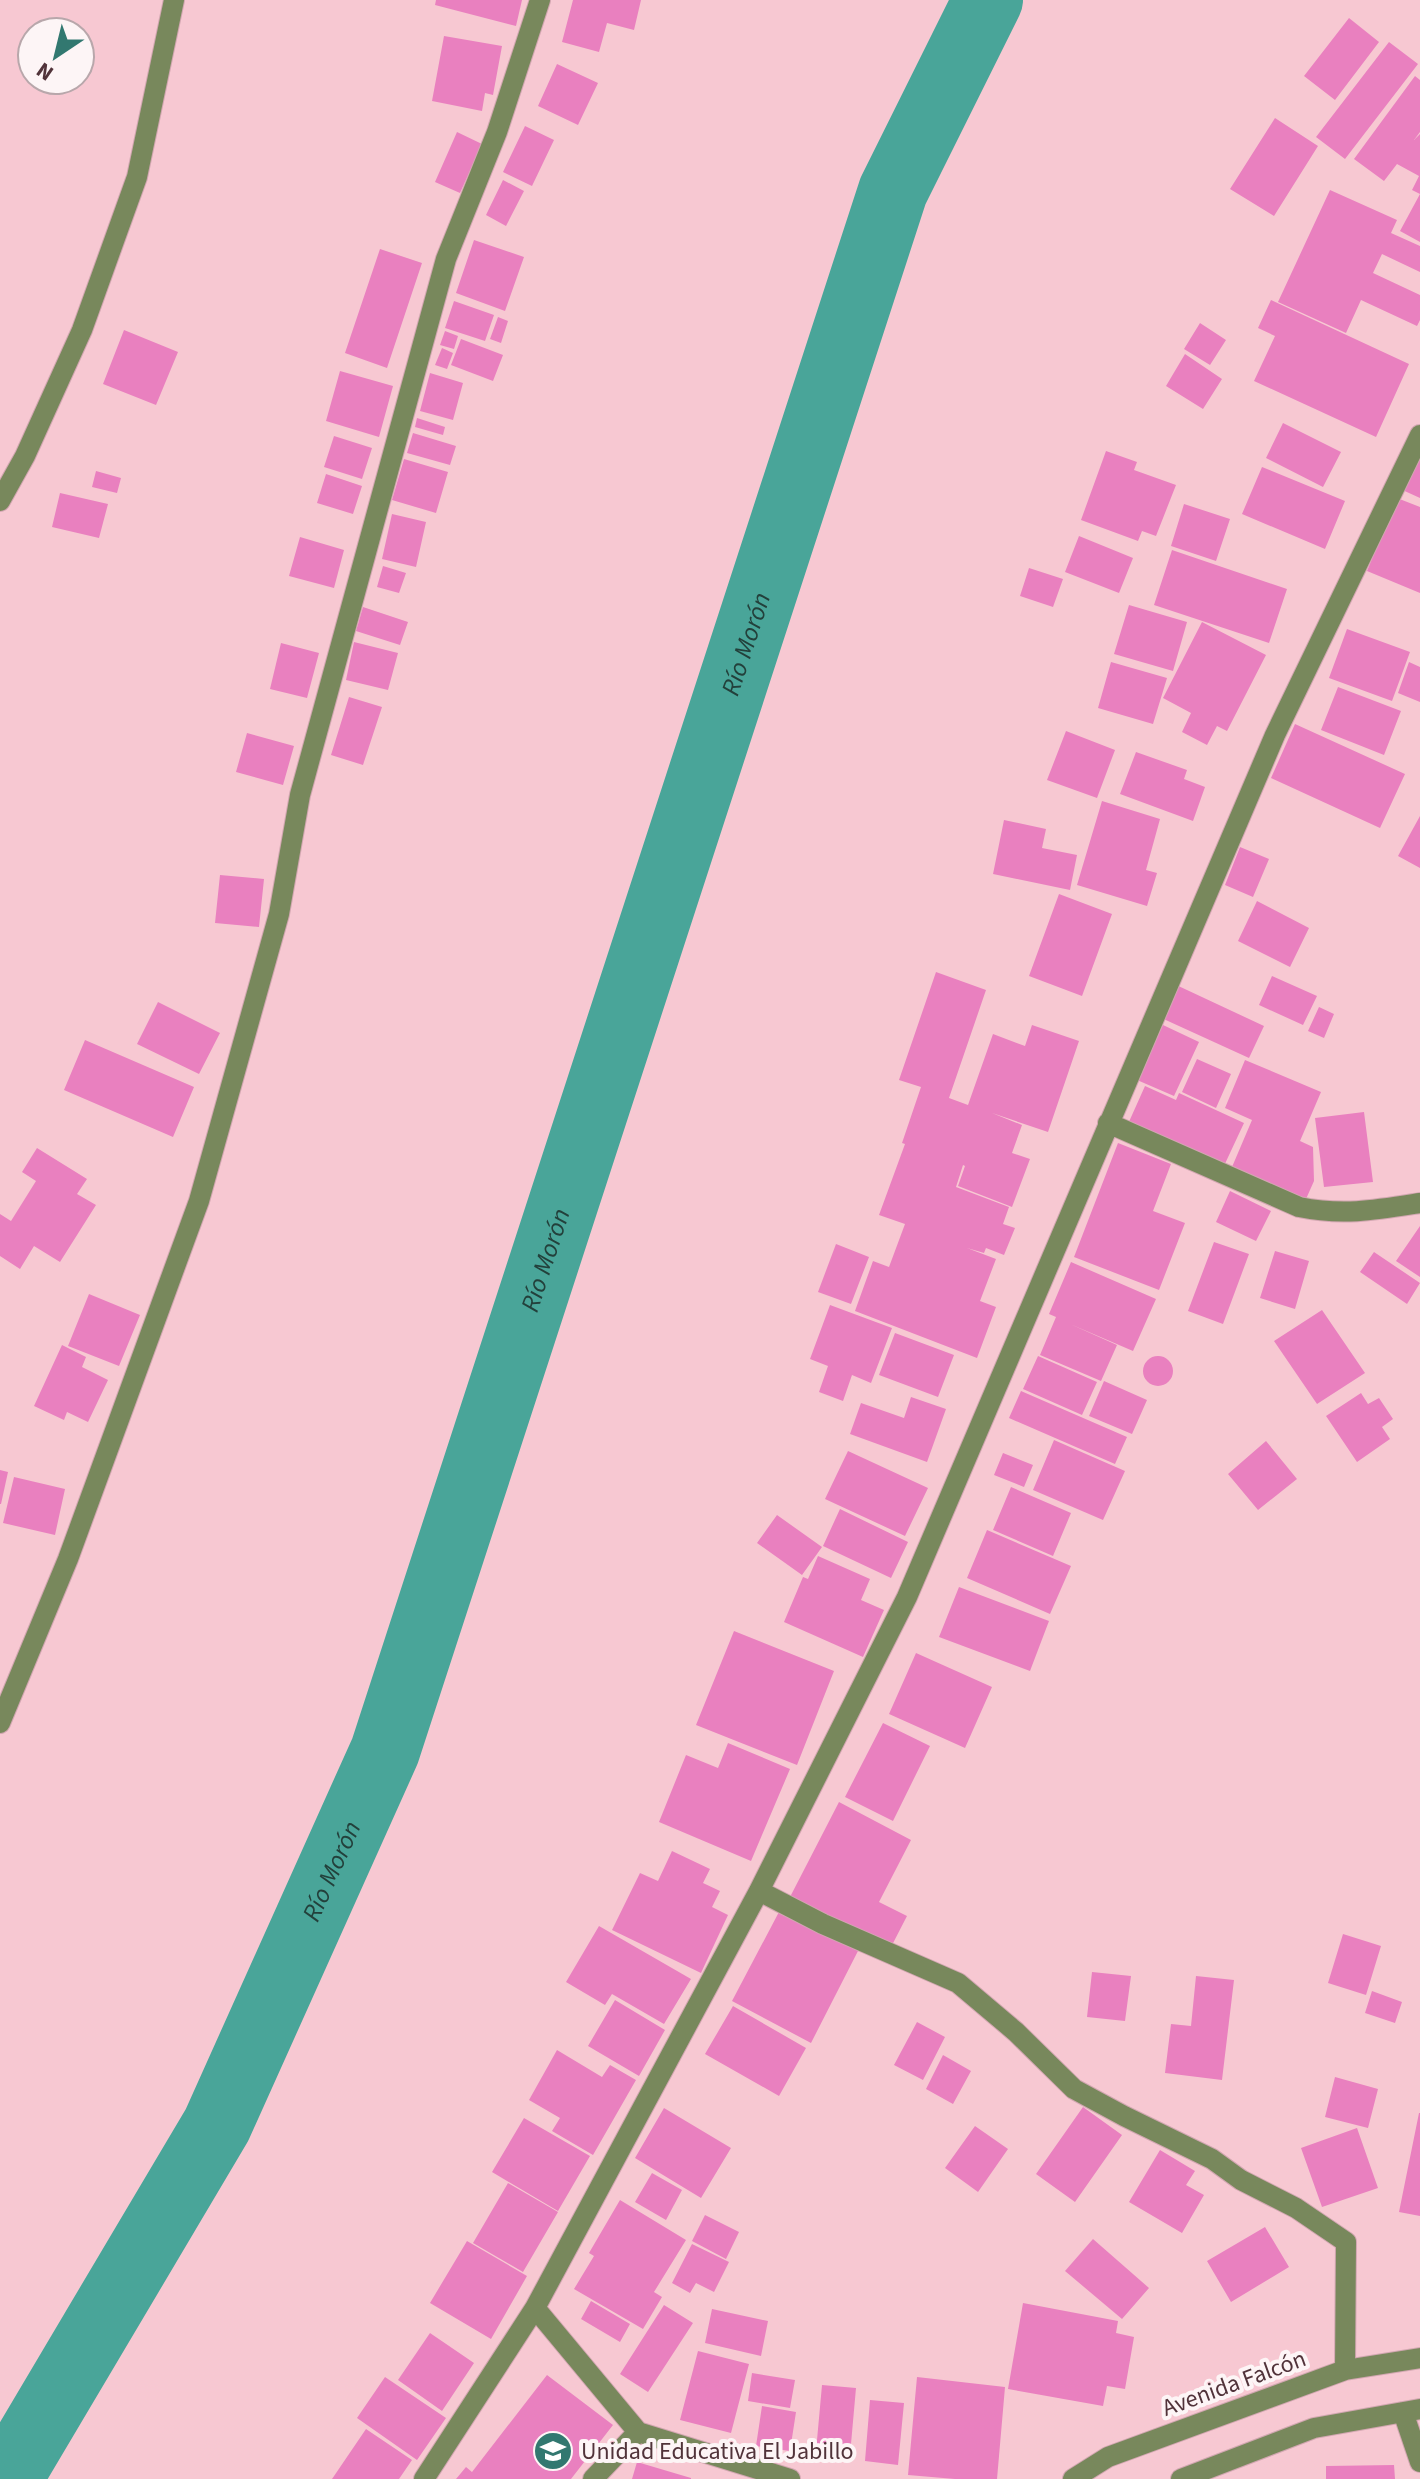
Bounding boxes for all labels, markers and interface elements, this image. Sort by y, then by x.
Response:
north arrow [16,16,96,96]
text: N [30,54,60,89]
water label: Río Morón [712,588,780,700]
water label: Río Morón [511,1204,579,1317]
water label: Río Morón [293,1815,370,1927]
street label: Avenida Falcón [1157,2341,1311,2426]
school or university icon: Unidad Educativa El Jabillo [532,2430,574,2472]
place label: Unidad Educativa El Jabillo [581,2434,854,2469]

